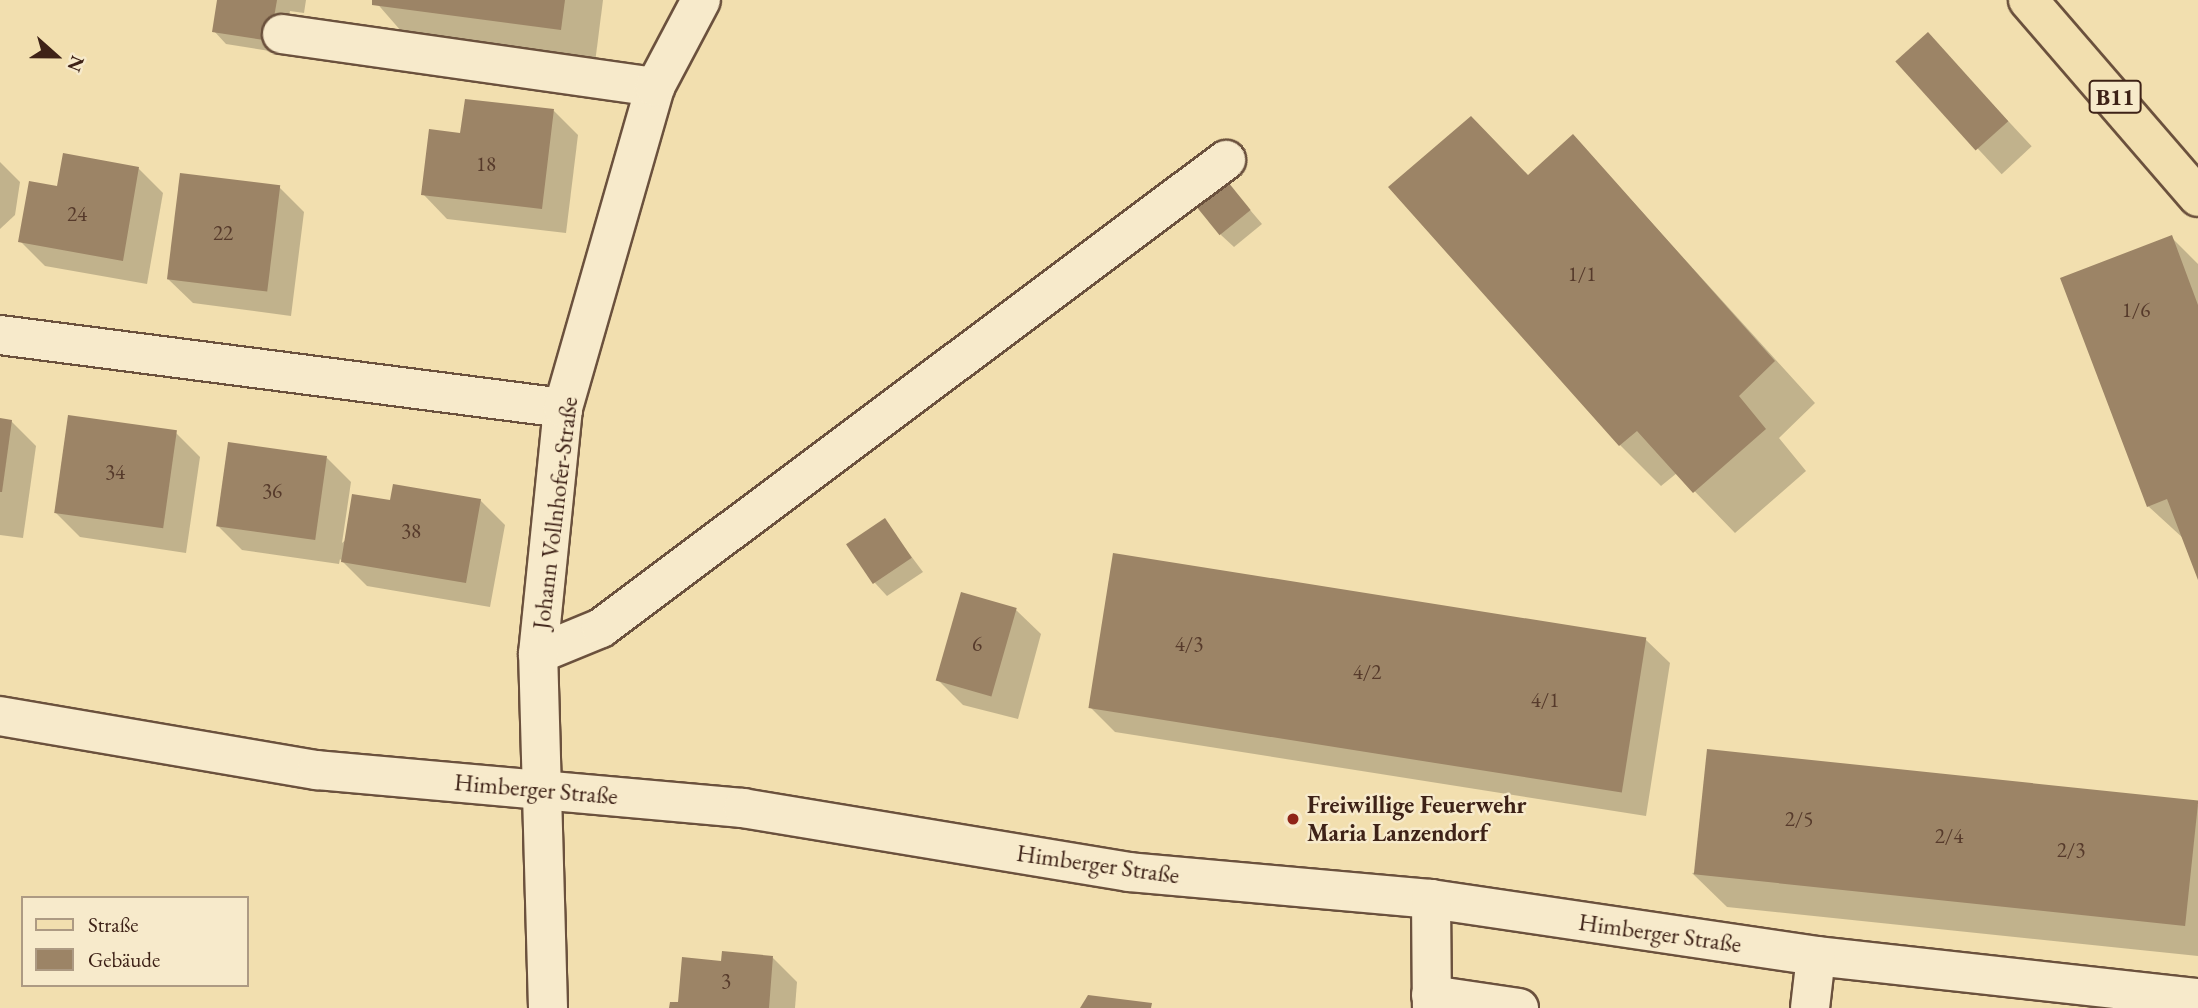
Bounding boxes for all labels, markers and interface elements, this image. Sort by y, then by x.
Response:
north arrow [21,21,91,91]
text: N [62,52,90,75]
road number: B11 [2087,78,2143,116]
house number: 18 [476,151,496,177]
house number: 24 [67,201,87,227]
house number: 22 [213,220,233,246]
house number: 1/1 [1568,261,1596,287]
house number: 1/6 [2122,297,2150,323]
street label: Johann Vollnhofer-Straße [526,395,584,631]
house number: 34 [105,459,125,485]
house number: 36 [262,478,282,504]
house number: 38 [401,518,421,544]
house number: 6 [972,631,982,657]
house number: 4/3 [1175,631,1203,657]
house number: 4/2 [1353,659,1381,685]
house number: 4/1 [1531,687,1559,713]
street label: Himberger Straße [453,768,619,810]
place label: Freiwillige Feuerwehr Maria Lanzendorf [1307,791,1526,847]
house number: 2/5 [1785,806,1813,832]
marker: Freiwillige Feuerwehr Maria Lanzendorf [1285,811,1301,827]
house number: 2/4 [1935,823,1963,849]
house number: 2/3 [2057,837,2085,863]
street label: Himberger Straße [1015,838,1181,890]
legend [21,896,248,987]
street label: Himberger Straße [1577,907,1743,959]
text: Straße [88,911,139,938]
text: Gebäude [88,946,160,973]
house number: 3 [721,968,731,994]

